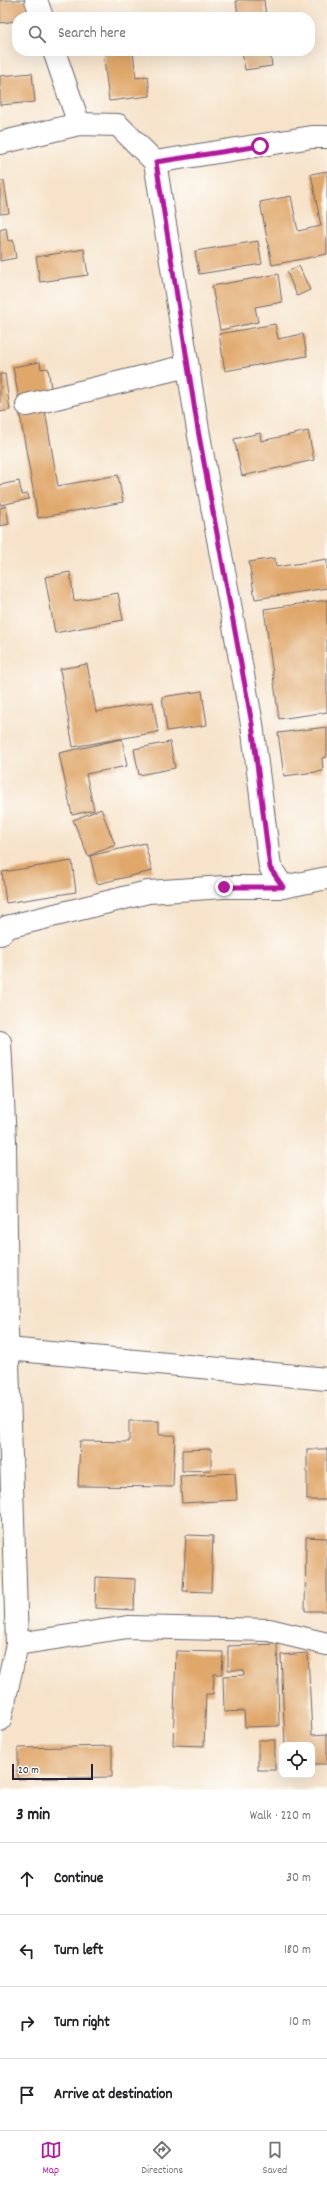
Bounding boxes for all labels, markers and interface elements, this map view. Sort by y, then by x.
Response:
search box [12,12,315,56]
icon: search [26,23,48,45]
text: Search here [58,23,126,45]
route start [251,137,269,155]
route end [215,878,233,896]
map controls [279,1742,315,1778]
button: locate [279,1742,315,1778]
scale bar [12,1762,93,1781]
text: 20 m [18,1763,39,1779]
text: 3 min [16,1804,50,1828]
text: Walk · 220 m [250,1807,311,1826]
icon: ahead [16,1868,38,1890]
text: Continue [54,1868,103,1890]
text: 30 m [286,1869,311,1888]
icon: left [16,1940,38,1962]
text: Turn left [54,1940,103,1962]
text: 180 m [284,1941,311,1960]
icon: right [16,2012,38,2034]
text: Turn right [54,2012,110,2034]
text: 10 m [289,2013,311,2032]
icon: arrive [16,2084,38,2106]
text: Arrive at destination [54,2084,172,2106]
tab: Map [40,2139,62,2179]
tab: Directions [141,2139,183,2179]
tab: Saved [263,2139,287,2179]

